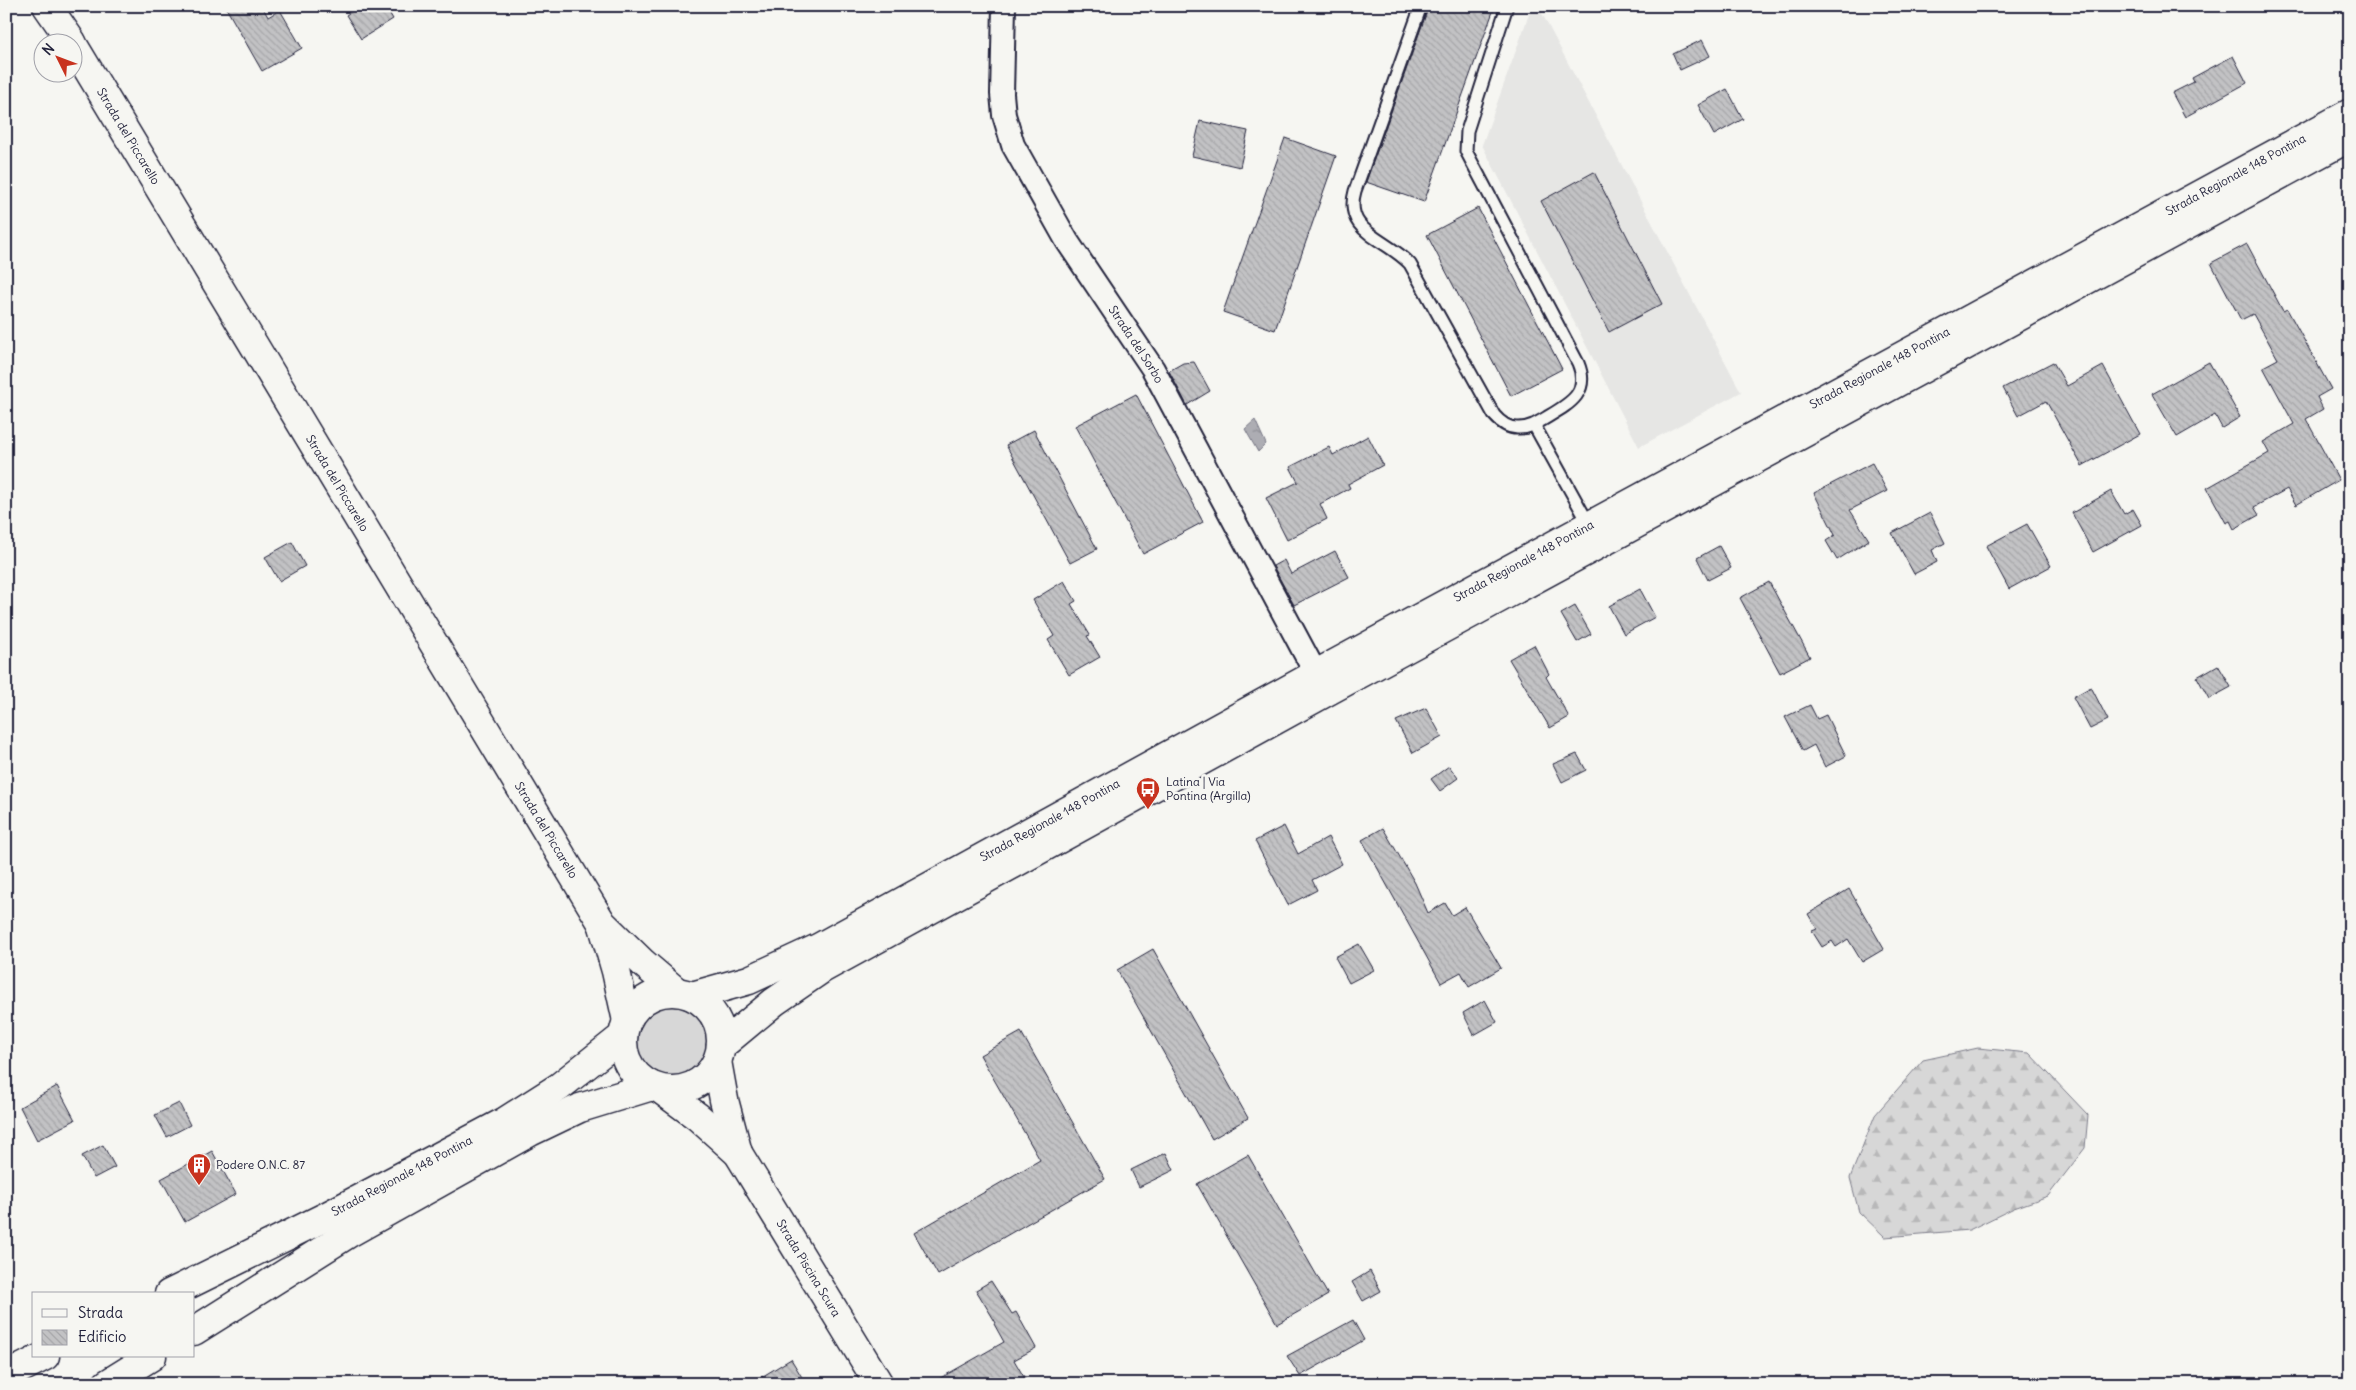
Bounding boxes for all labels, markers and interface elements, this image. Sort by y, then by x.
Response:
north arrow [32,32,82,82]
text: N [38,40,58,59]
street label: Strada del Piccarello [94,85,164,187]
street label: Strada Regionale 148 Pontina [2163,130,2308,219]
street label: Strada del Sorbo [1106,303,1167,386]
street label: Strada Regionale 148 Pontina [1807,324,1952,412]
street label: Strada del Piccarello [303,432,373,534]
street label: Strada Regionale 148 Pontina [1451,517,1596,605]
place label: Latina | Via Pontina (Argilla) [1166,774,1251,803]
street label: Strada Regionale 148 Pontina [977,775,1122,864]
bus stop icon: Latina | Via Pontina (Argilla) [1135,776,1161,810]
street label: Strada del Piccarello [512,779,581,881]
street label: Strada Regionale 148 Pontina [329,1132,475,1219]
building icon: Podere O.N.C. 87 [186,1152,212,1186]
place label: Podere O.N.C. 87 [216,1157,305,1172]
street label: Strada Piscina Scura [773,1217,844,1319]
legend [32,1292,195,1358]
text: Strada [78,1303,123,1322]
text: Edificio [78,1327,126,1346]

